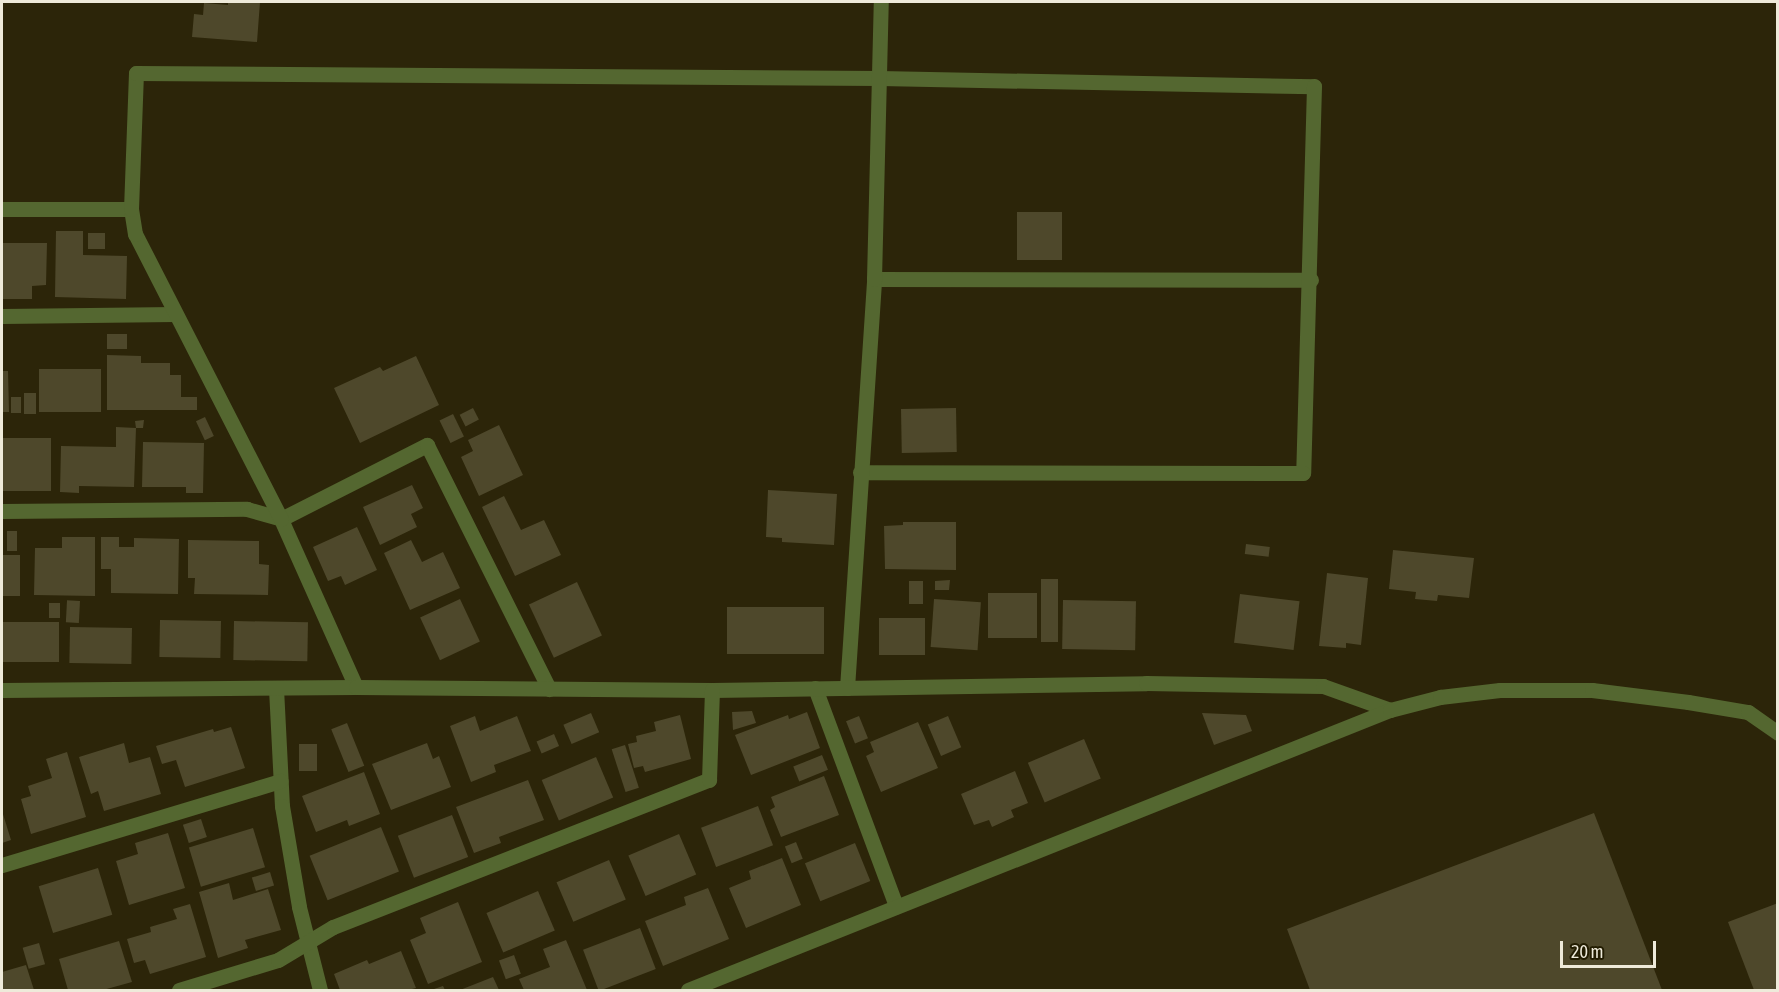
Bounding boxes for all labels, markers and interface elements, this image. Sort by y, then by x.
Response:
scale bar [1563,929,1659,967]
text: 20 m [1571,941,1603,962]

